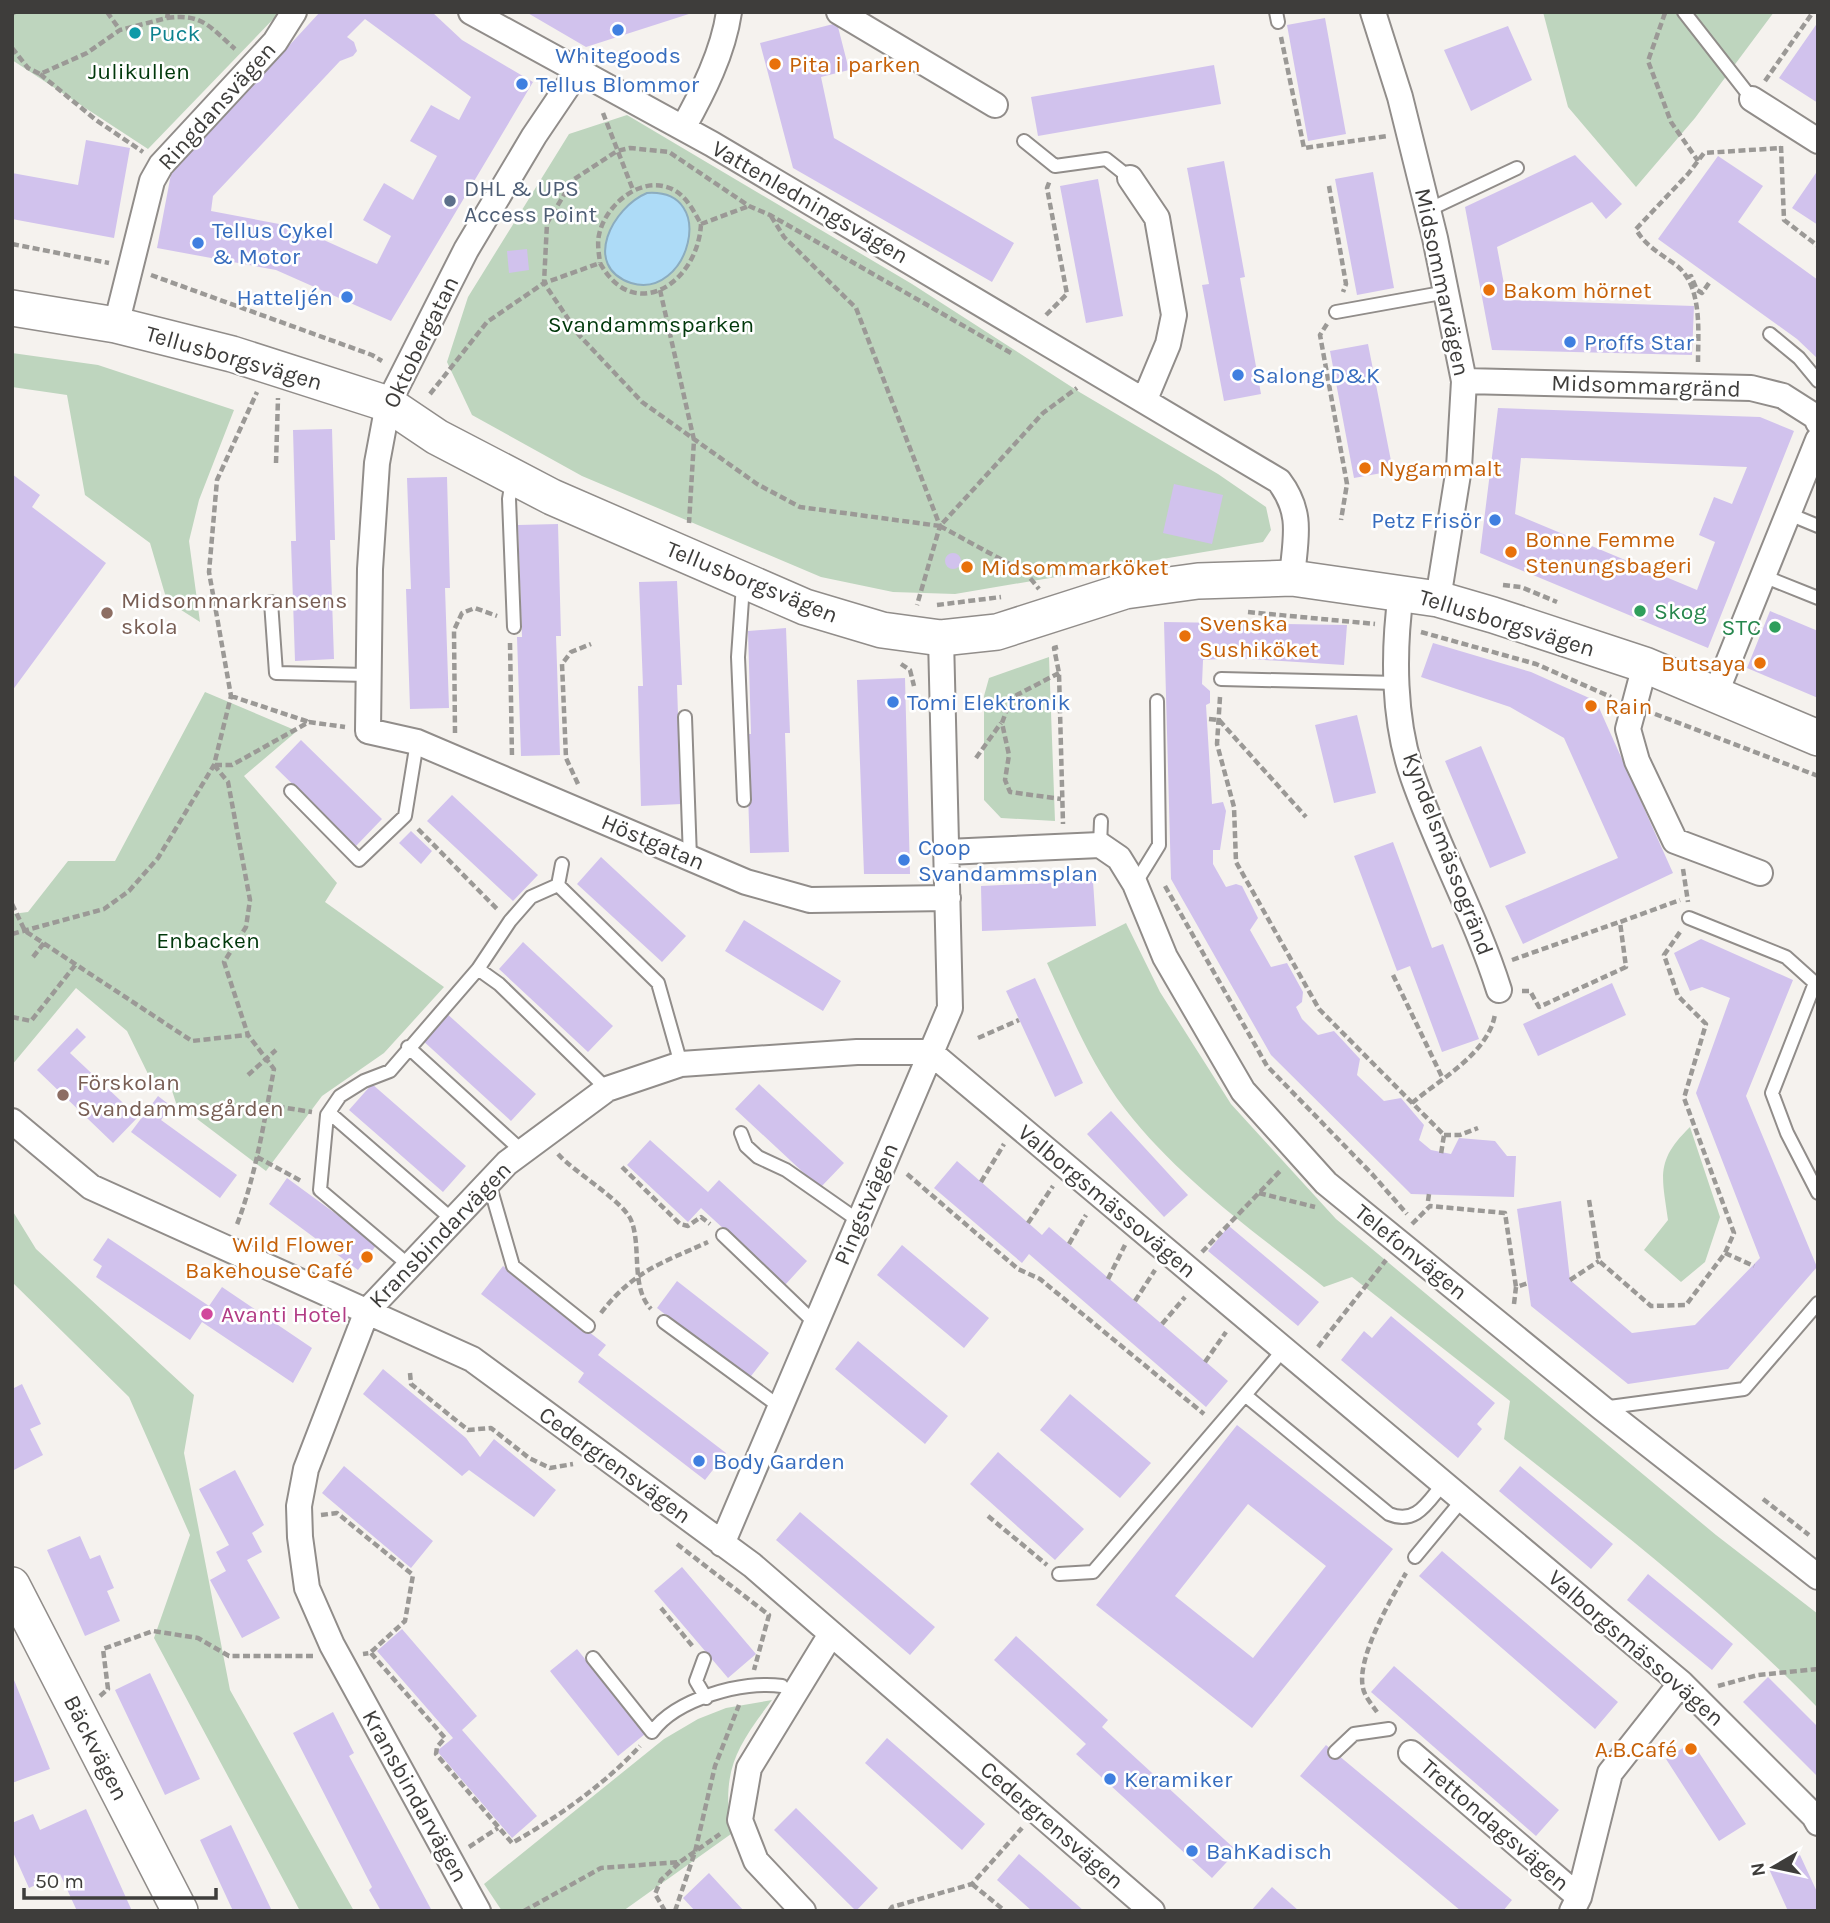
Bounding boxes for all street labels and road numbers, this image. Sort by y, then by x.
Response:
street label: Ringdansvägen [152,36,282,176]
street label: Vattenledningsvägen [707,135,913,269]
street label: Midsommarvägen [1409,186,1475,378]
street label: Oktobergatan [377,272,465,412]
street label: Tellusborgsvägen [143,320,325,396]
street label: Midsommargränd [1551,369,1741,403]
street label: Tellusborgsvägen [662,535,842,629]
street label: Tellusborgsvägen [1416,583,1598,663]
street label: Kyndelsmässogränd [1397,749,1499,959]
street label: Höstgatan [597,808,709,876]
street label: Valborgsmässovägen [1012,1119,1202,1283]
street label: Pingstvägen [828,1139,904,1269]
street label: Kransbindarvägen [363,1156,517,1314]
street label: Telefonvägen [1349,1198,1473,1306]
street label: Cedergrensvägen [534,1401,696,1529]
street label: Valborgsmässovägen [1542,1564,1730,1732]
street label: Bäckvägen [58,1691,134,1805]
street label: Kransbindarvägen [356,1705,474,1887]
street label: Trettondagsvägen [1415,1753,1575,1897]
street label: Cedergrensvägen [975,1755,1129,1895]

